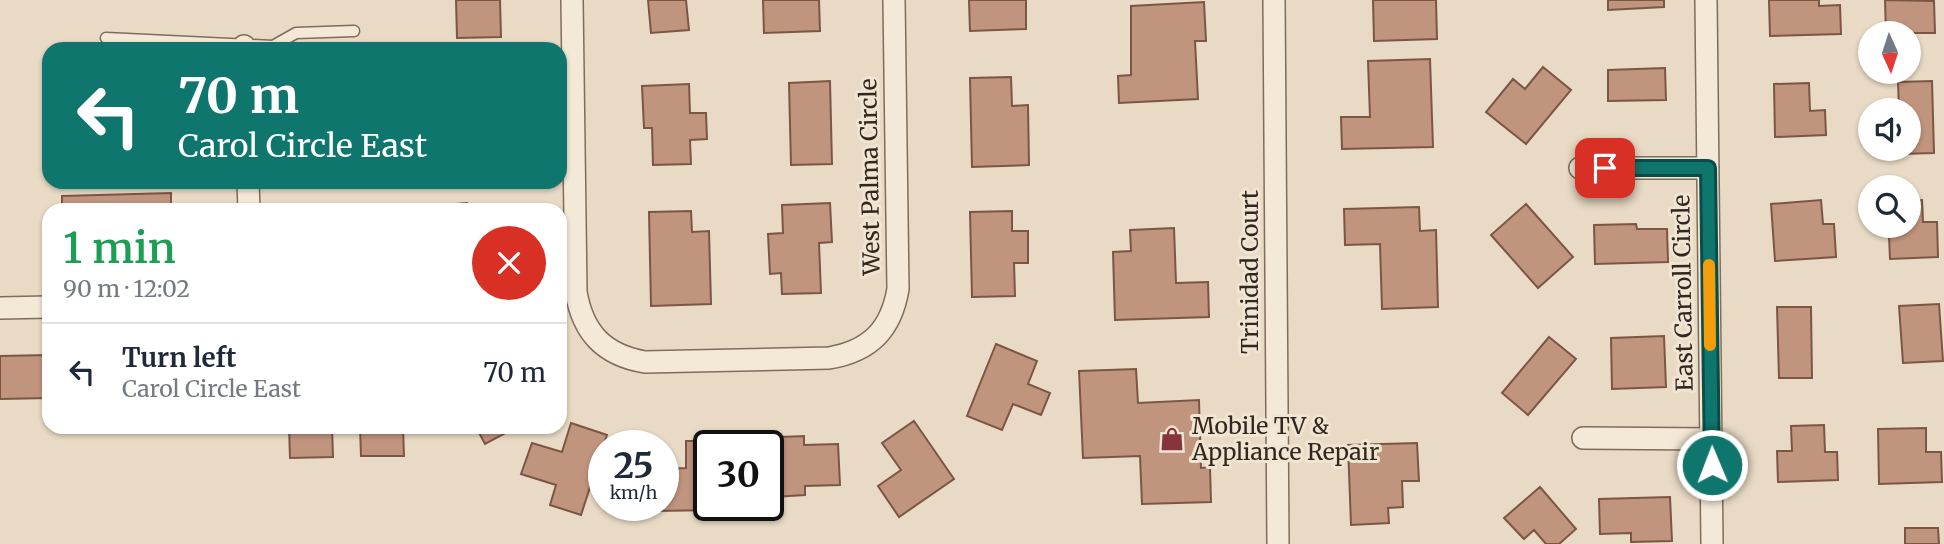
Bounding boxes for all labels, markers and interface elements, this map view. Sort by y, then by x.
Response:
north arrow [1858,21,1922,84]
map controls [1858,21,1921,238]
text: 70 m [178,65,299,126]
icon: left [63,70,154,161]
street label: West Palma Circle [853,78,886,277]
button: sound [1858,98,1921,161]
text: Carol Circle East [178,126,427,166]
pin [1575,138,1635,198]
icon: arrive [1586,149,1624,187]
button: search [1858,175,1921,238]
street label: Trinidad Court [1235,190,1264,354]
street label: East Carroll Circle [1666,194,1699,392]
text: 1 min [63,222,176,274]
button: close [472,226,546,300]
text: 90 m · 12:02 [63,274,190,303]
text: Turn left [122,341,236,374]
icon: left [63,353,101,391]
text: 70 m [483,356,546,389]
text: Carol Circle East [122,374,301,403]
place label: Mobile TV & Appliance Repair [1191,411,1379,466]
shop icon: Mobile TV & Appliance Repair [1158,425,1186,453]
position arrow [1675,428,1749,502]
speed limit sign: 30 [693,430,784,521]
text: 25 [613,444,654,488]
text: km/h [610,481,657,504]

